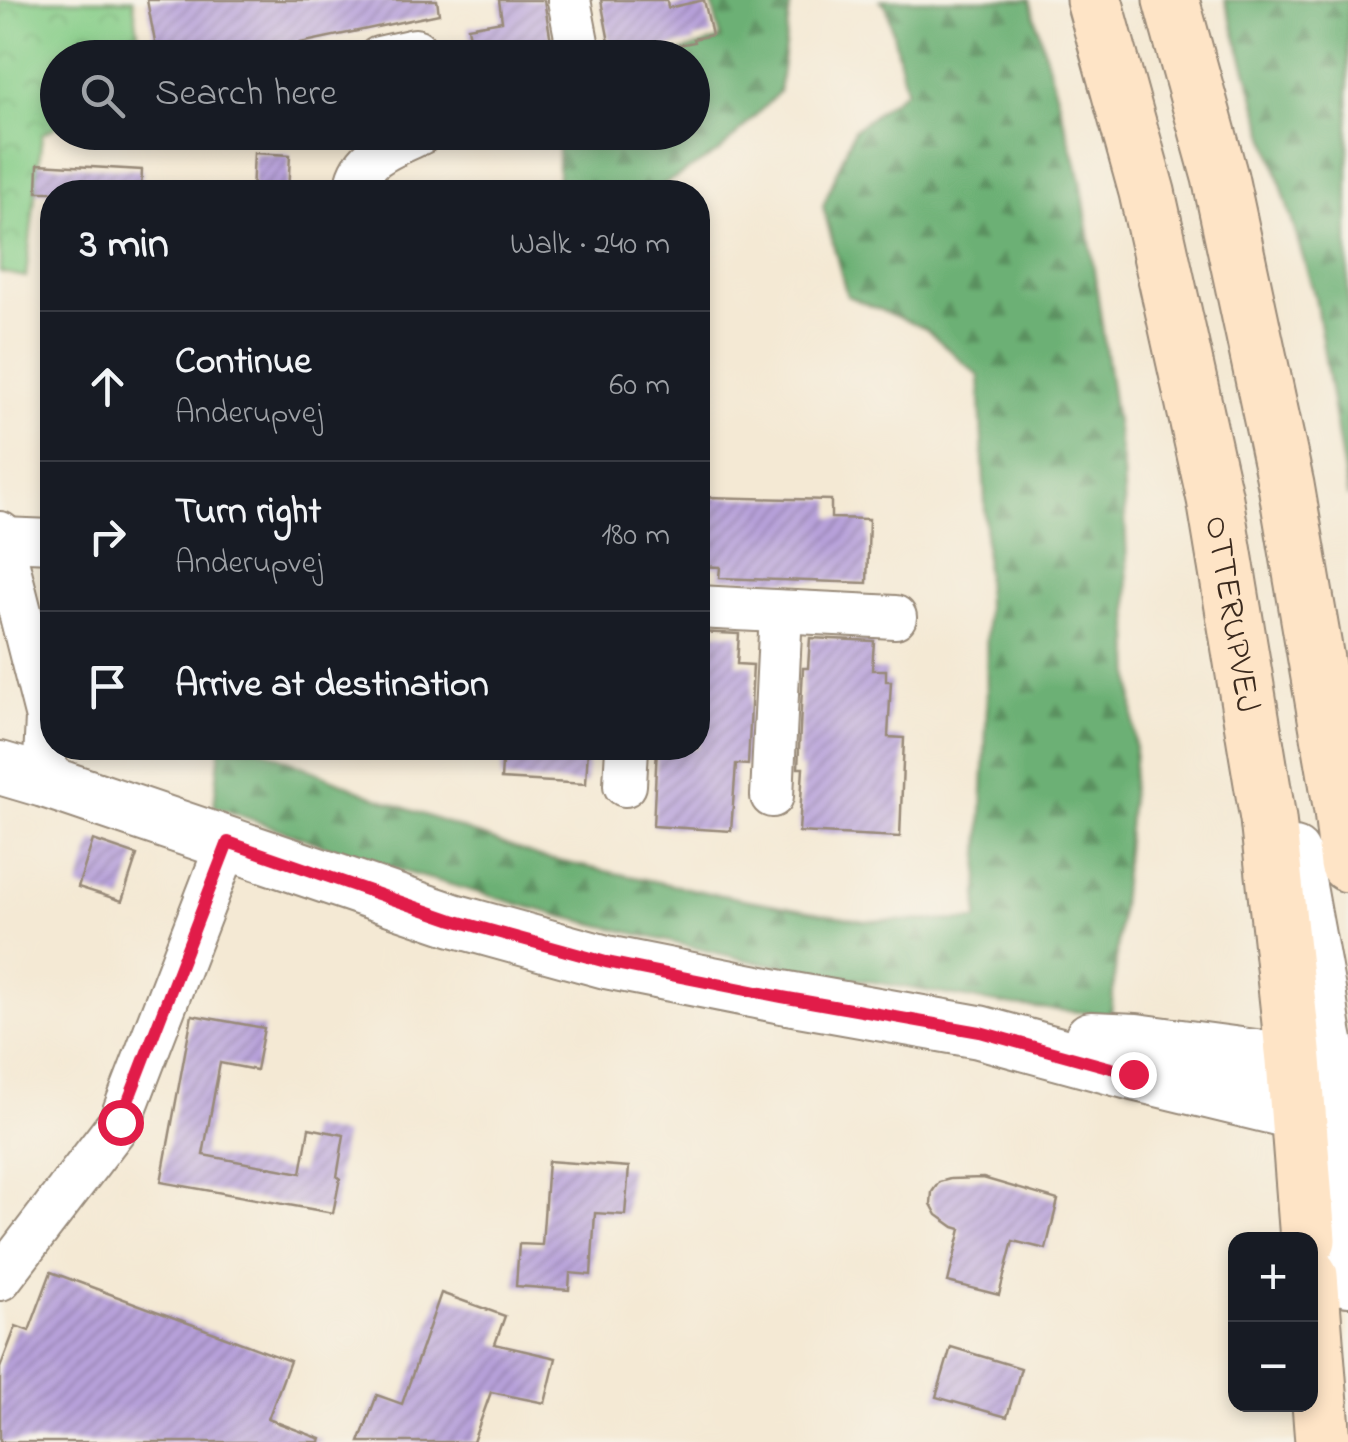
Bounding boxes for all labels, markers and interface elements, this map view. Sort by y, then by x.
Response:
search box [40,40,710,150]
text: Search here [155,67,337,123]
icon: search [75,68,130,123]
text: 3 min [80,215,169,276]
text: Walk · 240 m [510,222,670,269]
text: Continue [175,335,311,391]
icon: ahead [80,359,135,414]
text: 60 m [609,363,670,410]
text: Anderupvej [175,391,322,438]
text: Turn right [175,485,321,541]
icon: right [80,509,135,564]
street label: OTTERUPVEJ [1189,512,1272,717]
text: 180 m [601,513,670,560]
text: Anderupvej [175,541,322,588]
text: Arrive at destination [175,658,489,714]
icon: arrive [80,659,135,714]
route end [1111,1052,1157,1098]
route start [98,1100,144,1146]
map controls [1228,1232,1318,1412]
button: + [1228,1232,1318,1322]
button: − [1228,1322,1318,1412]

